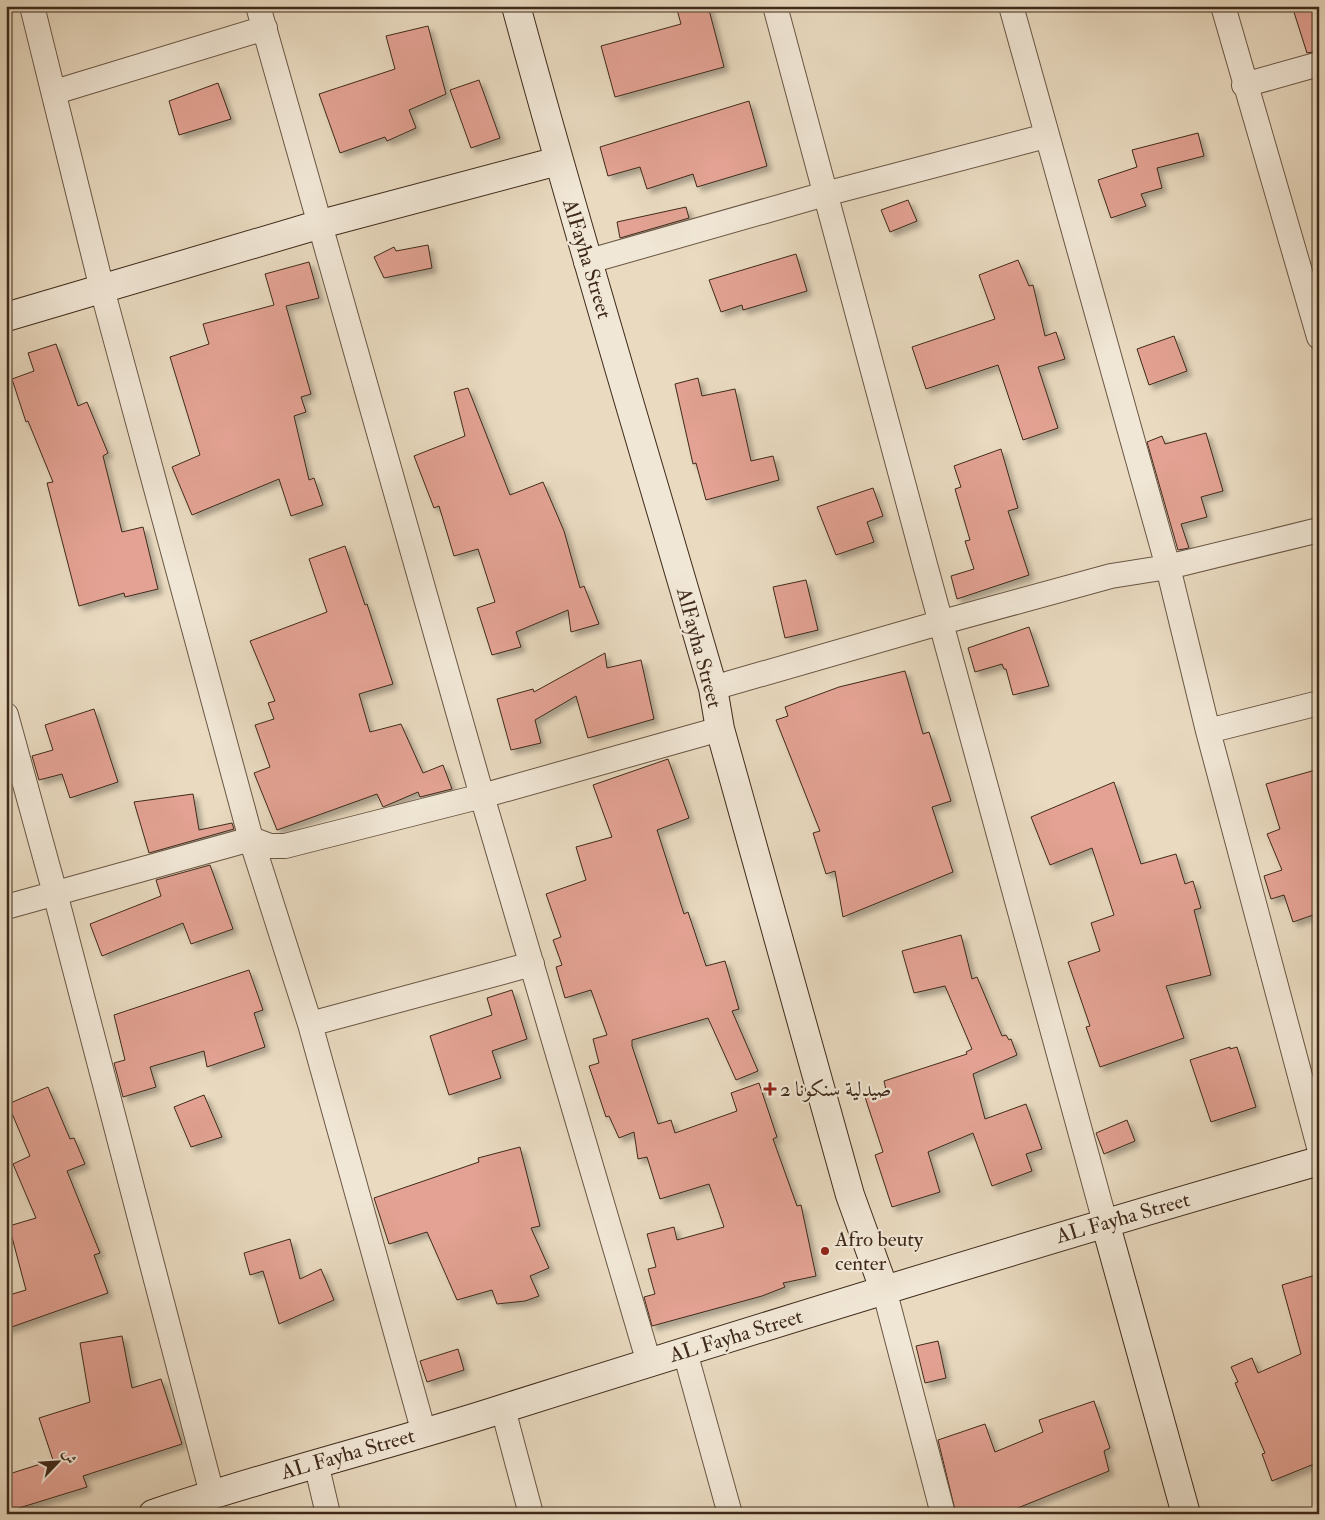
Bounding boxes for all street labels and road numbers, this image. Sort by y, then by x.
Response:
street label: AlFayha Street [556,195,618,322]
street label: AlFayha Street [670,584,728,711]
street label: AL Fayha Street [1052,1186,1193,1250]
street label: AL Fayha Street [665,1303,806,1369]
street label: AL Fayha Street [277,1422,418,1486]

